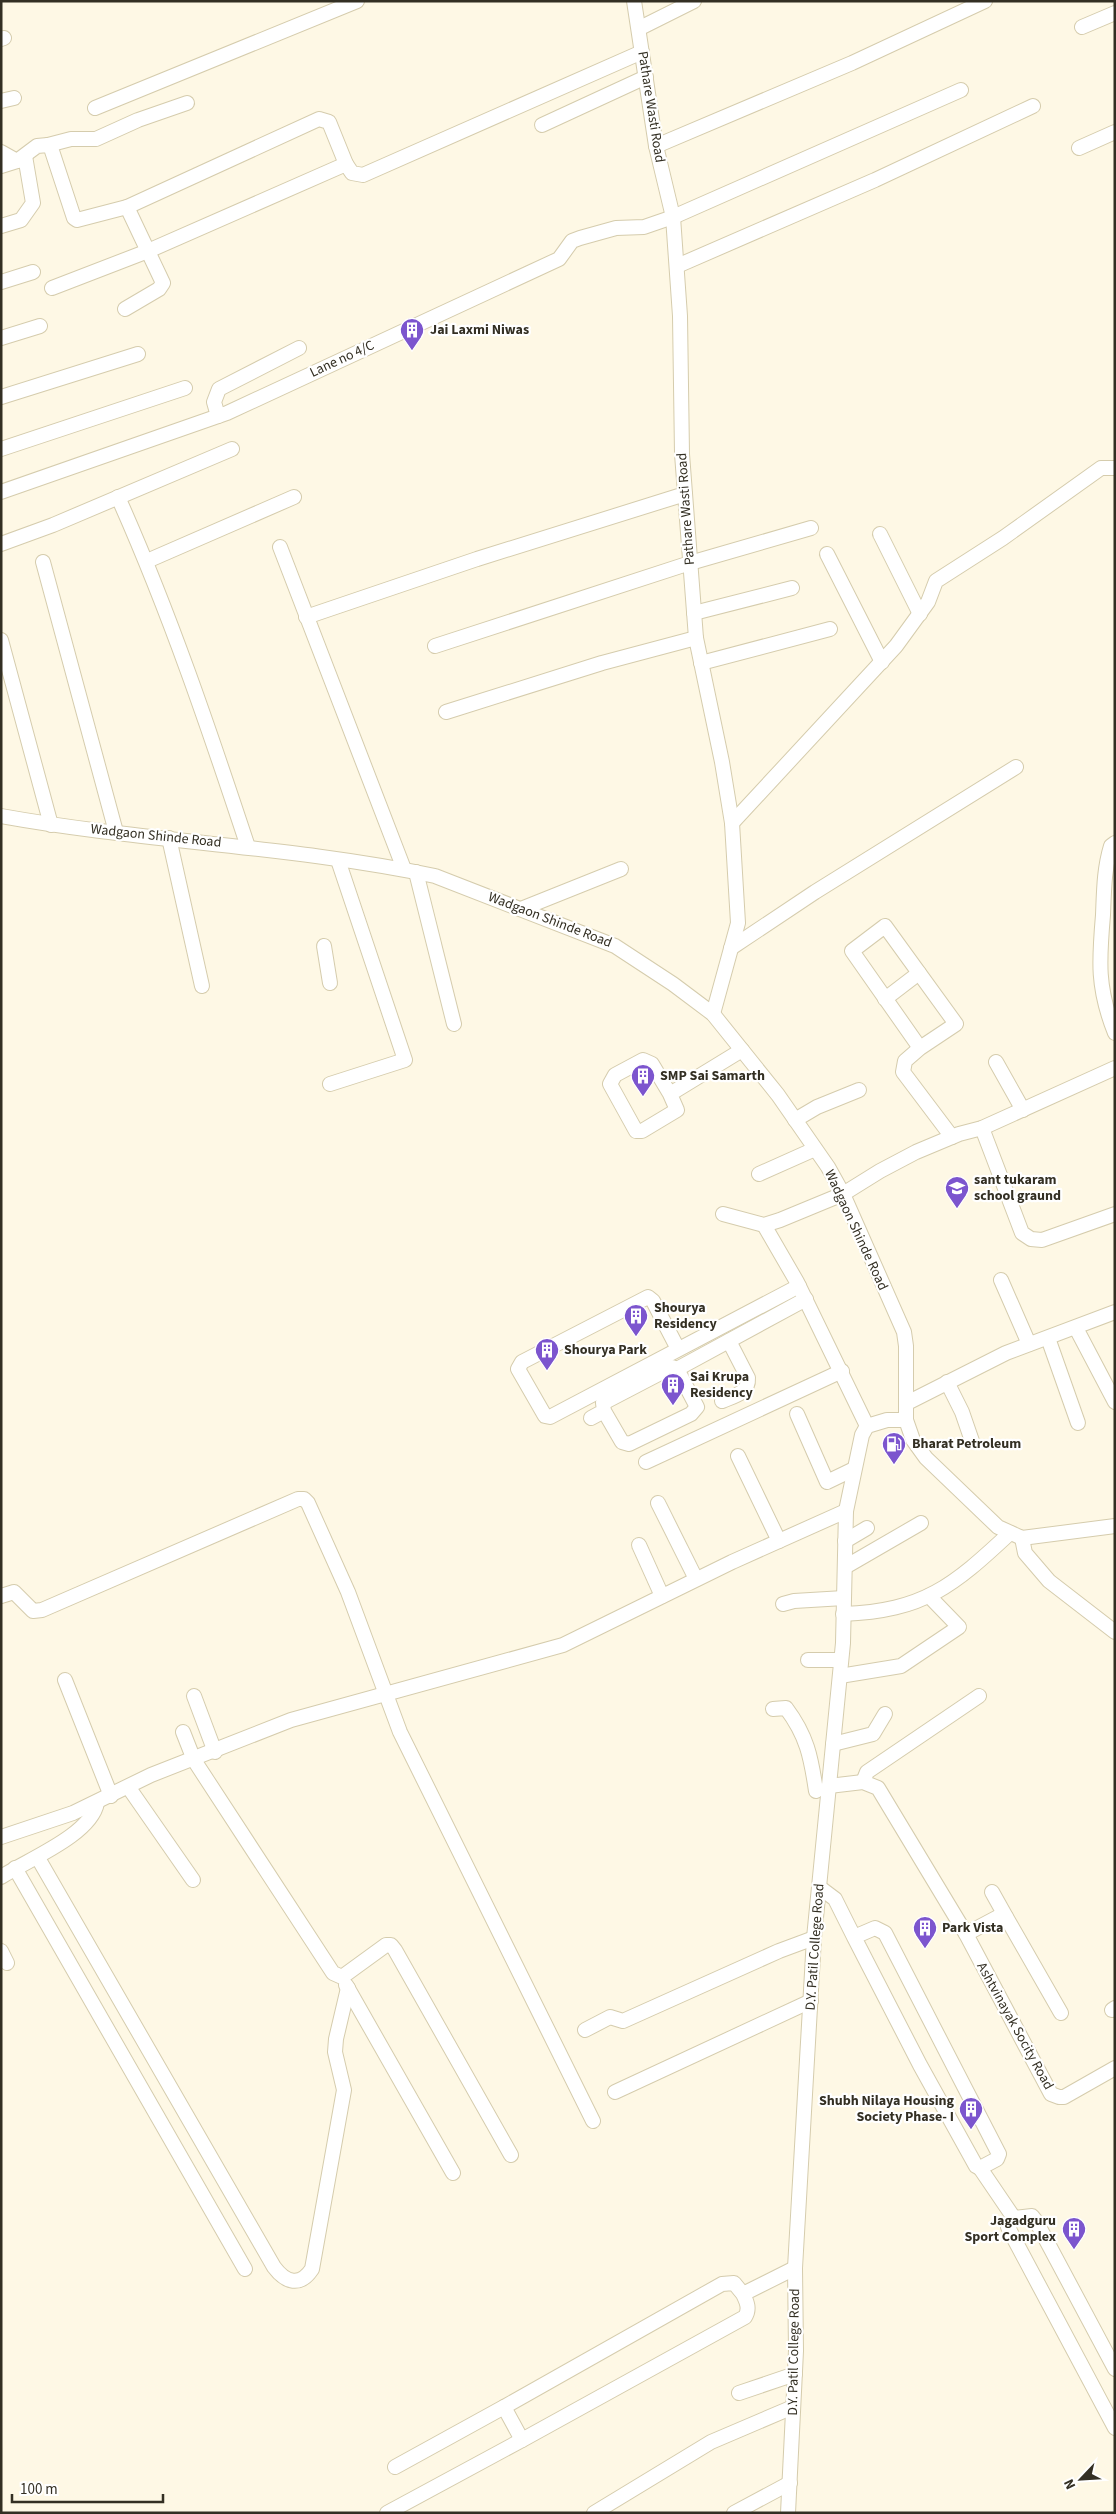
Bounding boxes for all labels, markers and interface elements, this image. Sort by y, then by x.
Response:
street label: Pathare Wasti Road [632,50,670,164]
building icon: Jai Laxmi Niwas [399,317,425,351]
place label: Jai Laxmi Niwas [430,320,529,340]
street label: Lane no 4/C [306,335,378,383]
street label: Pathare Wasti Road [672,452,700,566]
street label: Wadgaon Shinde Road [90,819,222,853]
street label: Wadgaon Shinde Road [485,887,615,953]
building icon: SMP Sai Samarth [630,1063,656,1097]
place label: SMP Sai Samarth [660,1066,765,1086]
street label: Wadgaon Shinde Road [819,1166,893,1294]
place label: sant tukaram school graund [974,1170,1061,1206]
school or university icon: sant tukaram school graund [944,1175,970,1209]
place label: Shourya Residency [654,1298,718,1334]
building icon: Shourya Residency [623,1303,649,1337]
building icon: Shourya Park [534,1337,560,1371]
place label: Shourya Park [564,1340,647,1360]
place label: Sai Krupa Residency [690,1367,754,1403]
building icon: Sai Krupa Residency [660,1372,686,1406]
fuel station icon: Bharat Petroleum [881,1431,907,1465]
place label: Bharat Petroleum [912,1434,1021,1454]
street label: D.Y. Patil College Road [801,1883,829,2011]
building icon: Park Vista [912,1915,938,1949]
place label: Park Vista [942,1918,1003,1938]
street label: Ashtvinayak Socity Road [972,1959,1058,2093]
place label: Shubh Nilaya Housing Society Phase- I [819,2091,955,2127]
building icon: Shubh Nilaya Housing Society Phase- I [958,2096,984,2130]
place label: Jagadguru Sport Complex [965,2211,1056,2247]
building icon: Jagadguru Sport Complex [1061,2216,1087,2250]
street label: D.Y. Patil College Road [783,2288,805,2416]
north arrow [1056,2454,1106,2504]
scale bar [12,2472,164,2504]
text: N [1059,2476,1081,2493]
text: 100 m [20,2479,58,2500]

